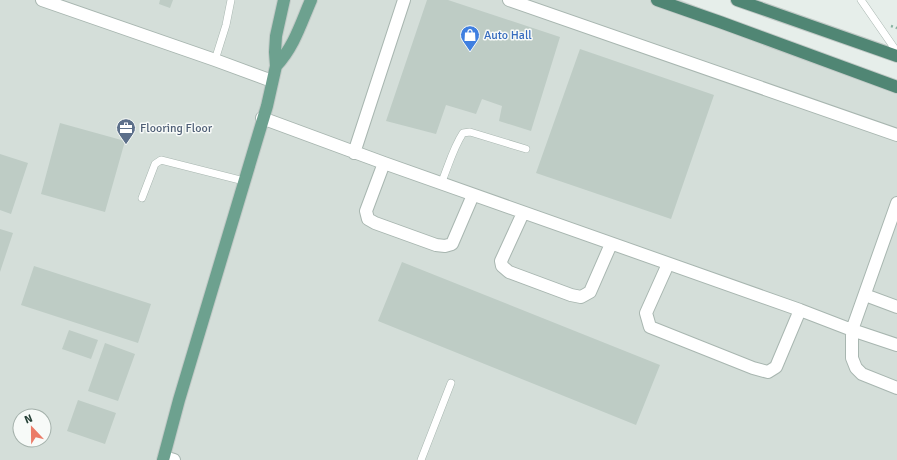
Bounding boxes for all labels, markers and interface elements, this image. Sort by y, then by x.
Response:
shop icon: Auto Hall [459,24,481,52]
place label: Auto Hall [484,28,532,43]
office icon: Flooring Floor [115,117,137,145]
place label: Flooring Floor [140,121,213,136]
north arrow [12,408,52,448]
text: N [22,412,34,427]

